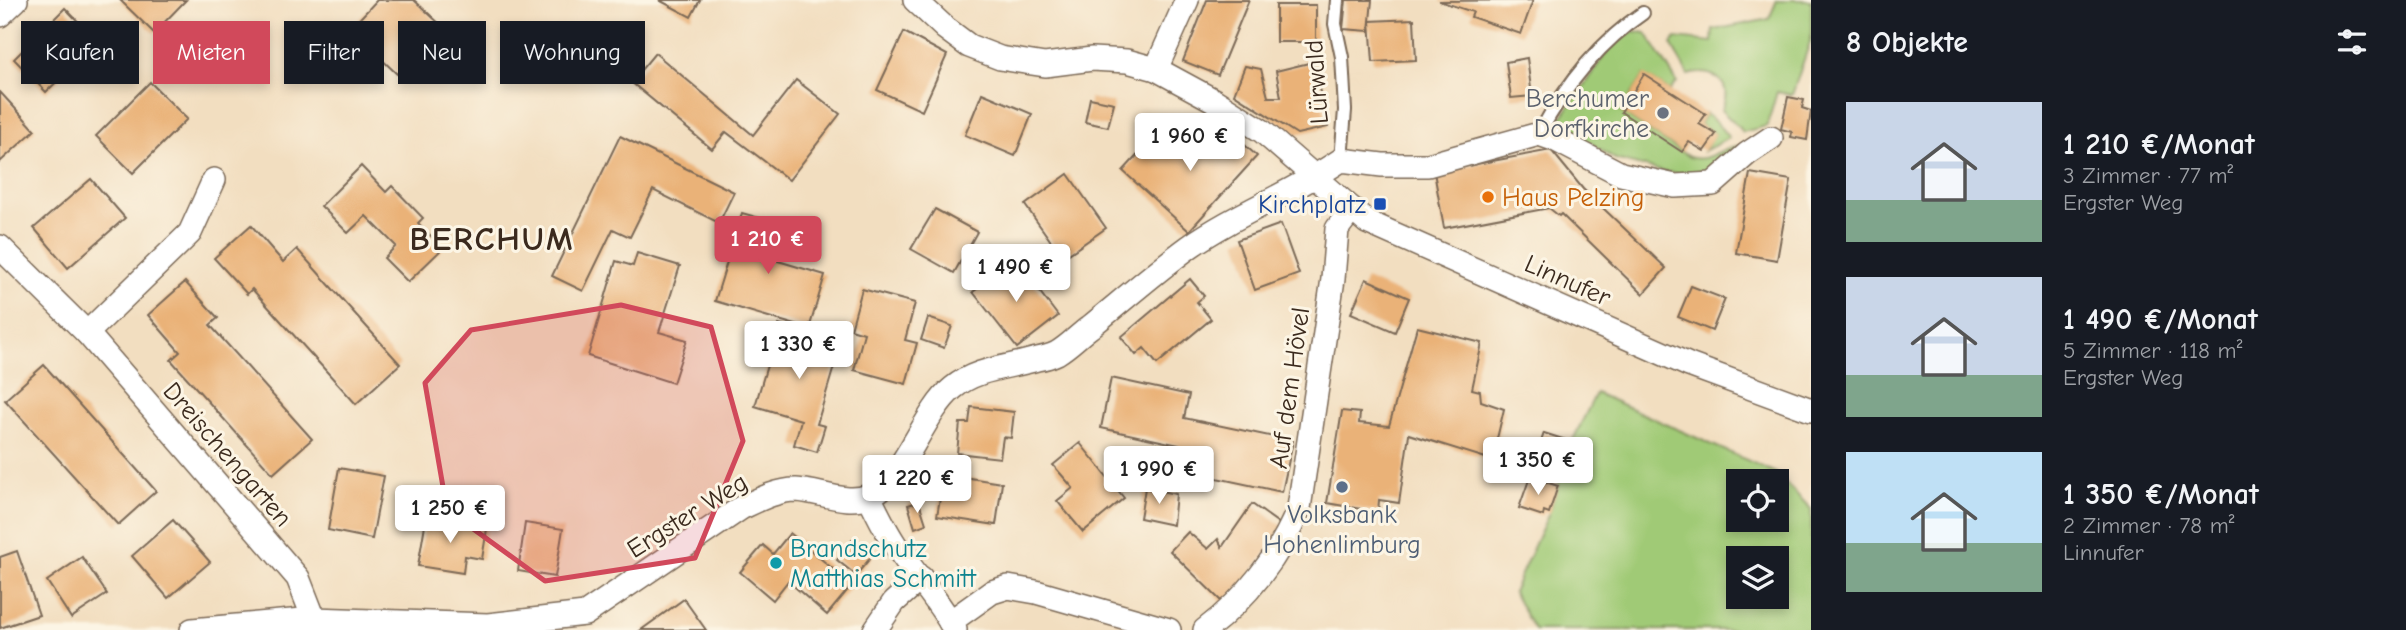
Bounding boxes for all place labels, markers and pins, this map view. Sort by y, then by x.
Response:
place label: Berchumer Dorfkirche [1526,84,1650,144]
marker: Berchumer Dorfkirche [1655,105,1671,121]
pin: 1 960 € [1125,114,1255,173]
place label: Haus Pelzing [1502,183,1645,213]
marker: Haus Pelzing [1480,189,1496,205]
place label: Kirchplatz [1258,190,1366,220]
marker: Kirchplatz [1372,196,1388,212]
pin: 1 210 € [703,216,833,276]
pin: 1 490 € [951,244,1081,304]
pin: 1 330 € [734,322,864,381]
pin: 1 350 € [1473,438,1603,497]
pin: 1 990 € [1094,447,1224,506]
pin: 1 220 € [852,456,982,515]
marker: Volksbank Hohenlimburg [1334,479,1350,495]
pin: 1 250 € [385,486,515,545]
place label: Volksbank Hohenlimburg [1263,500,1421,560]
place label: Brandschutz Matthias Schmitt [790,534,977,594]
marker: Brandschutz Matthias Schmitt [768,555,784,571]

